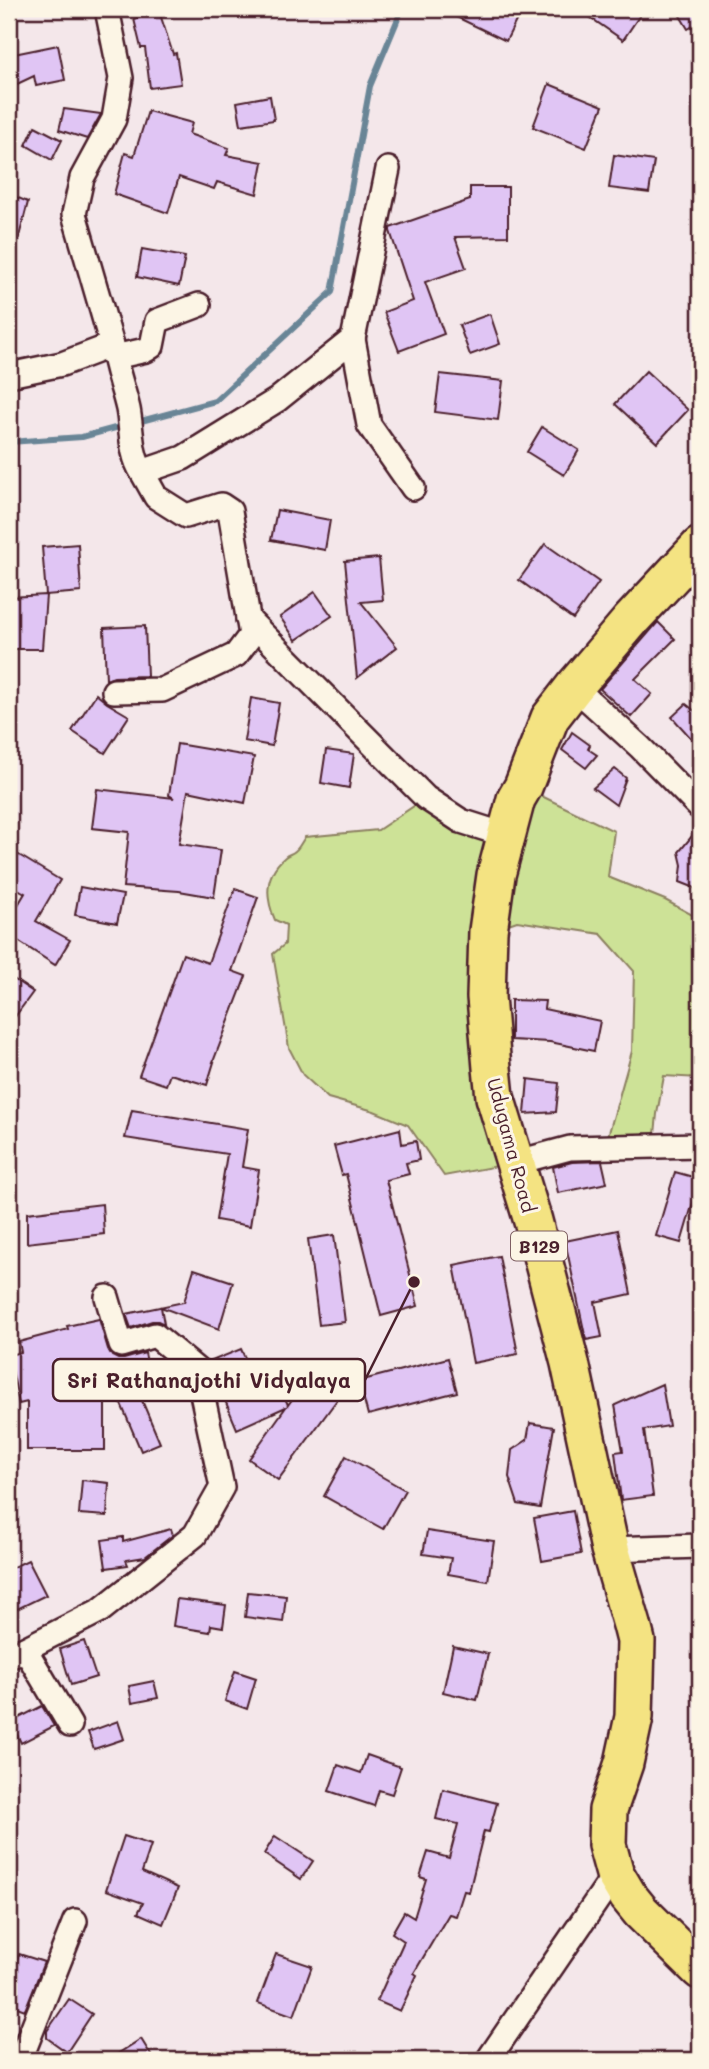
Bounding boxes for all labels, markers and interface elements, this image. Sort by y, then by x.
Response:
street label: Udugama Road [482,1075,542,1215]
road number: B129 [511,1232,567,1260]
callout: Sri Rathanajothi Vidyalaya [53,1359,365,1401]
text: Sri Rathanajothi Vidyalaya [67,1366,351,1394]

